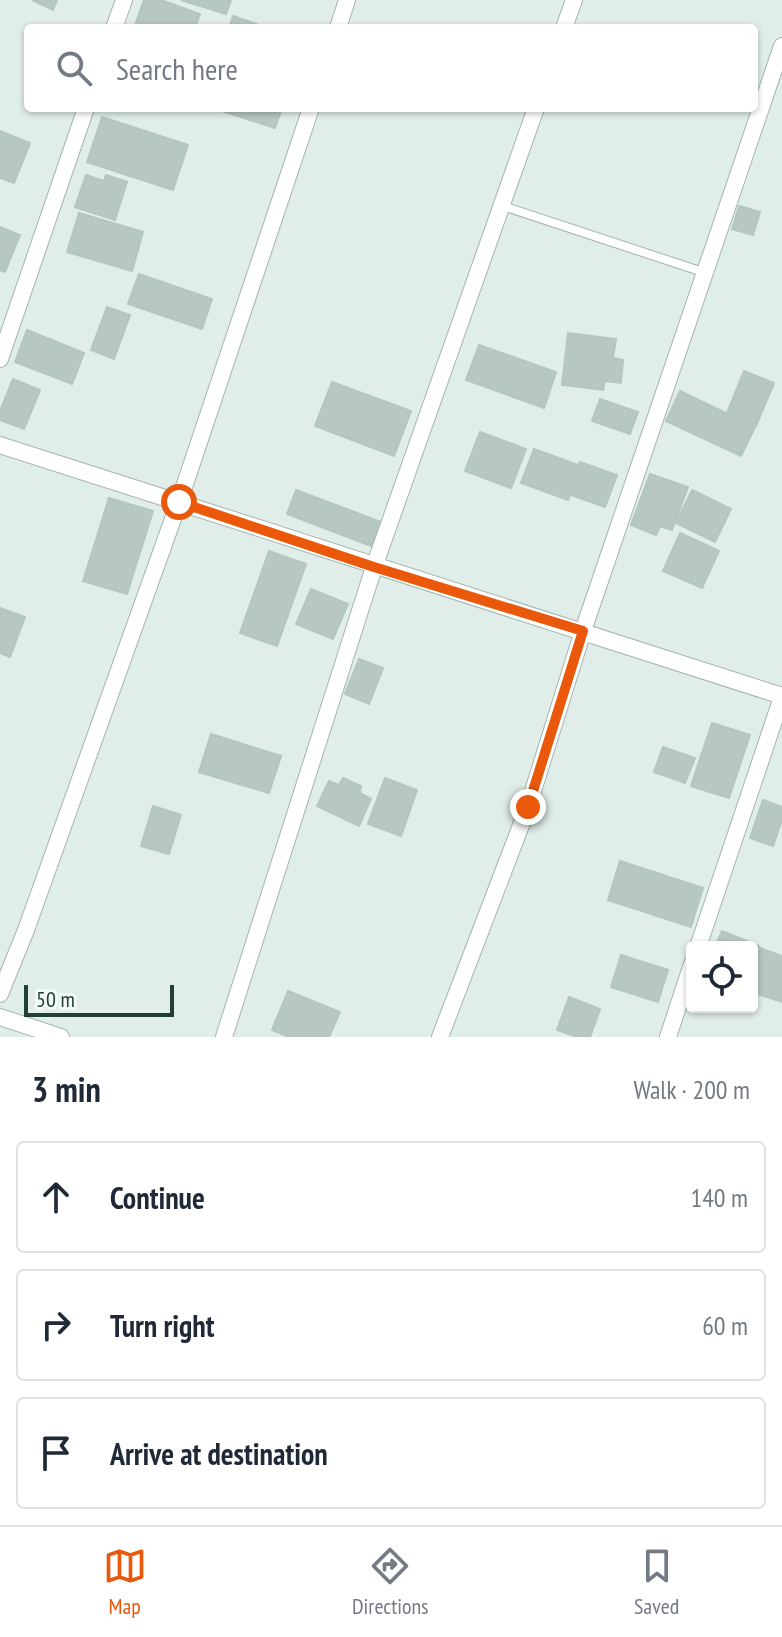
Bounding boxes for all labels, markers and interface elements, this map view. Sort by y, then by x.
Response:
search box [24,24,758,112]
icon: search [52,46,96,90]
text: Search here [116,49,238,88]
route start [161,484,197,520]
route end [510,789,546,825]
map controls [686,941,758,1013]
button: locate [686,941,758,1013]
scale bar [24,981,174,1017]
text: 50 m [36,985,75,1013]
text: 3 min [32,1067,101,1111]
text: Walk · 200 m [633,1073,750,1106]
icon: ahead [34,1175,78,1219]
text: Continue [110,1178,205,1217]
text: 140 m [690,1181,748,1214]
icon: right [34,1303,78,1347]
text: Turn right [110,1306,214,1345]
text: 60 m [702,1309,748,1342]
icon: arrive [34,1431,78,1475]
text: Arrive at destination [110,1434,328,1473]
tab: Map [103,1544,147,1620]
tab: Directions [352,1544,429,1620]
tab: Saved [634,1544,679,1620]

